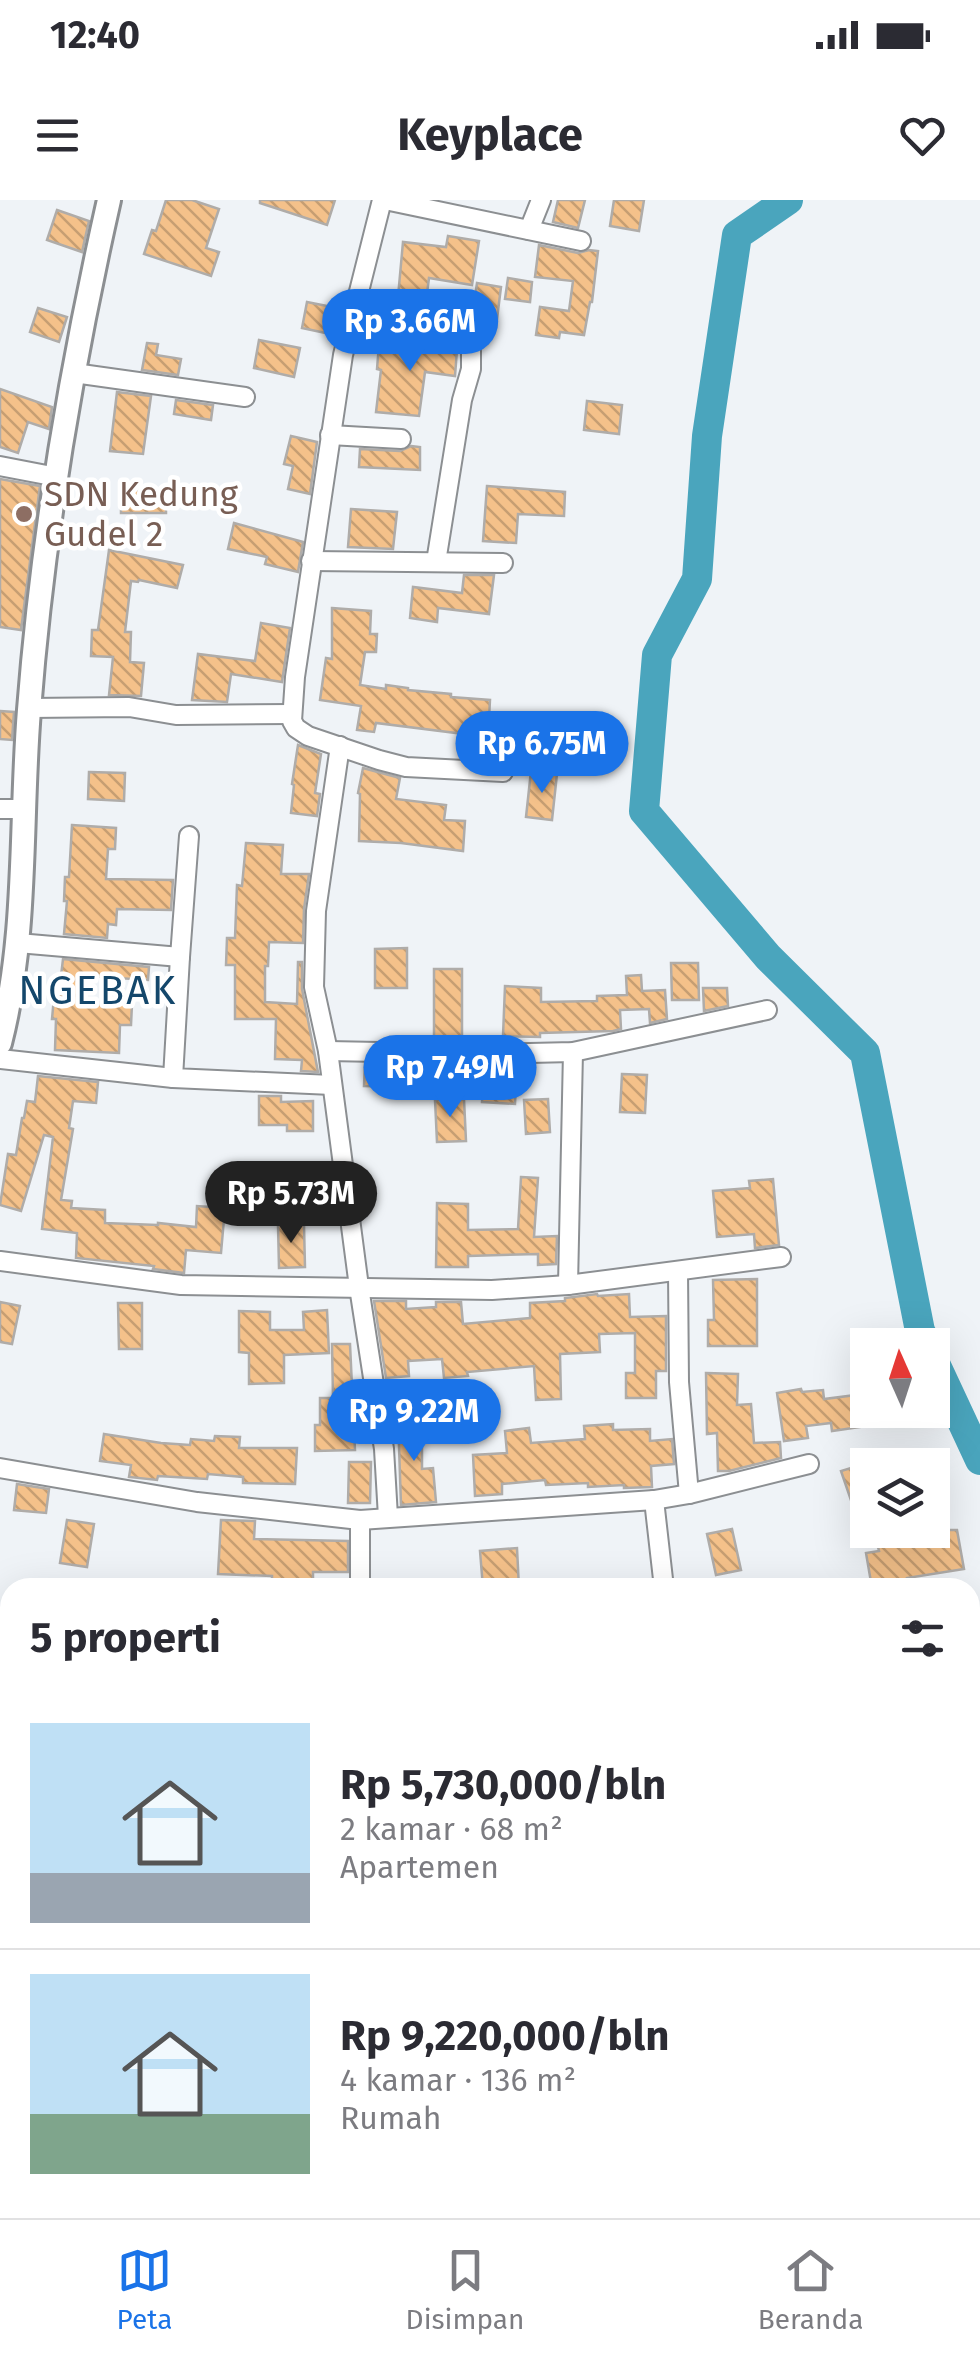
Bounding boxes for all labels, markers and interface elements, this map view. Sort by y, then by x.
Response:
text: 12:40 [50,12,140,58]
icon: menu [30,108,85,163]
text: Keyplace [397,108,583,162]
icon: heart [895,108,950,163]
pin: Rp 3.66M [307,289,513,374]
text: Rp 3.66M [344,302,476,340]
place label: SDN Kedung Gudel 2 [44,473,239,555]
marker: SDN Kedung Gudel 2 [13,503,35,525]
pin: Rp 6.75M [439,711,645,796]
text: Rp 6.75M [477,724,607,762]
district label: NGEBAK [18,967,178,1015]
pin: Rp 7.49M [347,1035,553,1120]
text: Rp 7.49M [386,1048,514,1086]
pin: Rp 5.73M [188,1161,394,1246]
text: Rp 5.73M [227,1174,355,1212]
north arrow [850,1328,950,1428]
map controls [850,1328,950,1548]
pin: Rp 9.22M [311,1379,517,1464]
text: Rp 9.22M [349,1392,479,1430]
button: layers [850,1448,950,1548]
icon: filters [895,1611,950,1666]
text: 5 properti [30,1613,221,1663]
text: Rp 5,730,000/bln [340,1760,666,1810]
icon: home [110,1763,230,1883]
text: 2 kamar · 68 m² [340,1810,563,1848]
text: Apartemen [340,1848,499,1886]
text: Rp 9,220,000/bln [340,2011,669,2061]
icon: home [110,2014,230,2134]
text: 4 kamar · 136 m² [340,2061,576,2099]
text: Rumah [340,2099,442,2137]
tab: Peta [117,2243,172,2336]
tab: Disimpan [406,2243,524,2336]
tab: Beranda [758,2243,863,2336]

